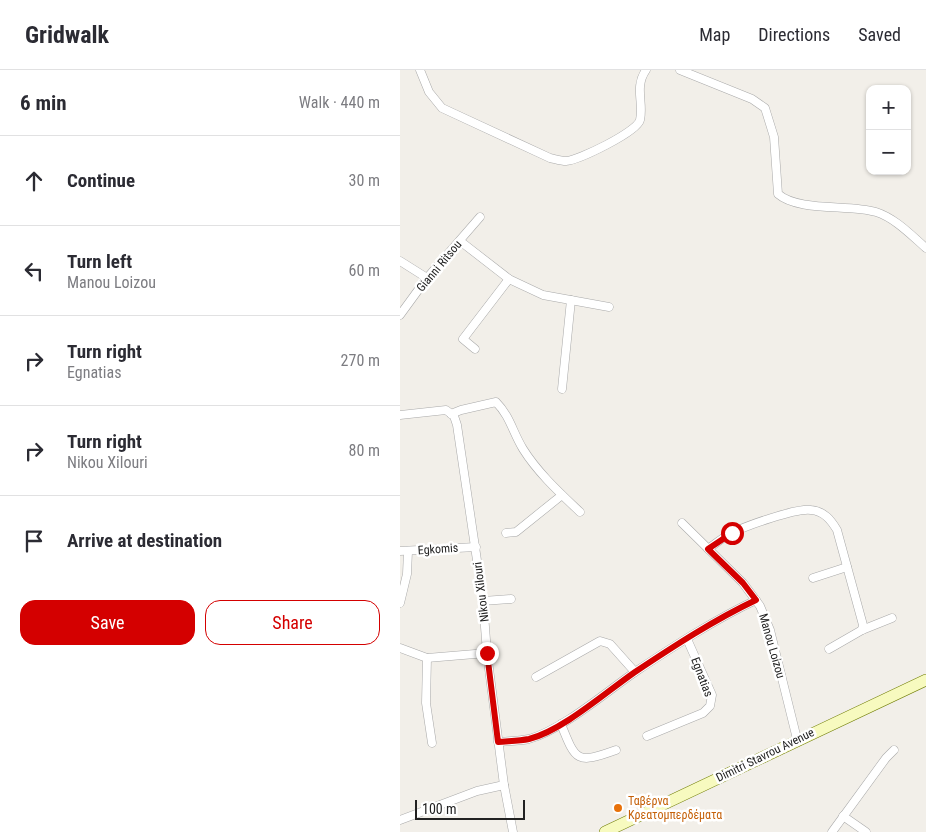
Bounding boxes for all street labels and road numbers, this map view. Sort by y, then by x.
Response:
street label: Gianni Ritsou [413,237,465,295]
street label: Egkomis [417,541,459,557]
street label: Nikou Xilouri [470,561,492,623]
street label: Manou Loizou [756,612,788,680]
street label: Egnatias [688,655,716,699]
street label: Dimitri Stavrou Avenue [714,725,817,785]

